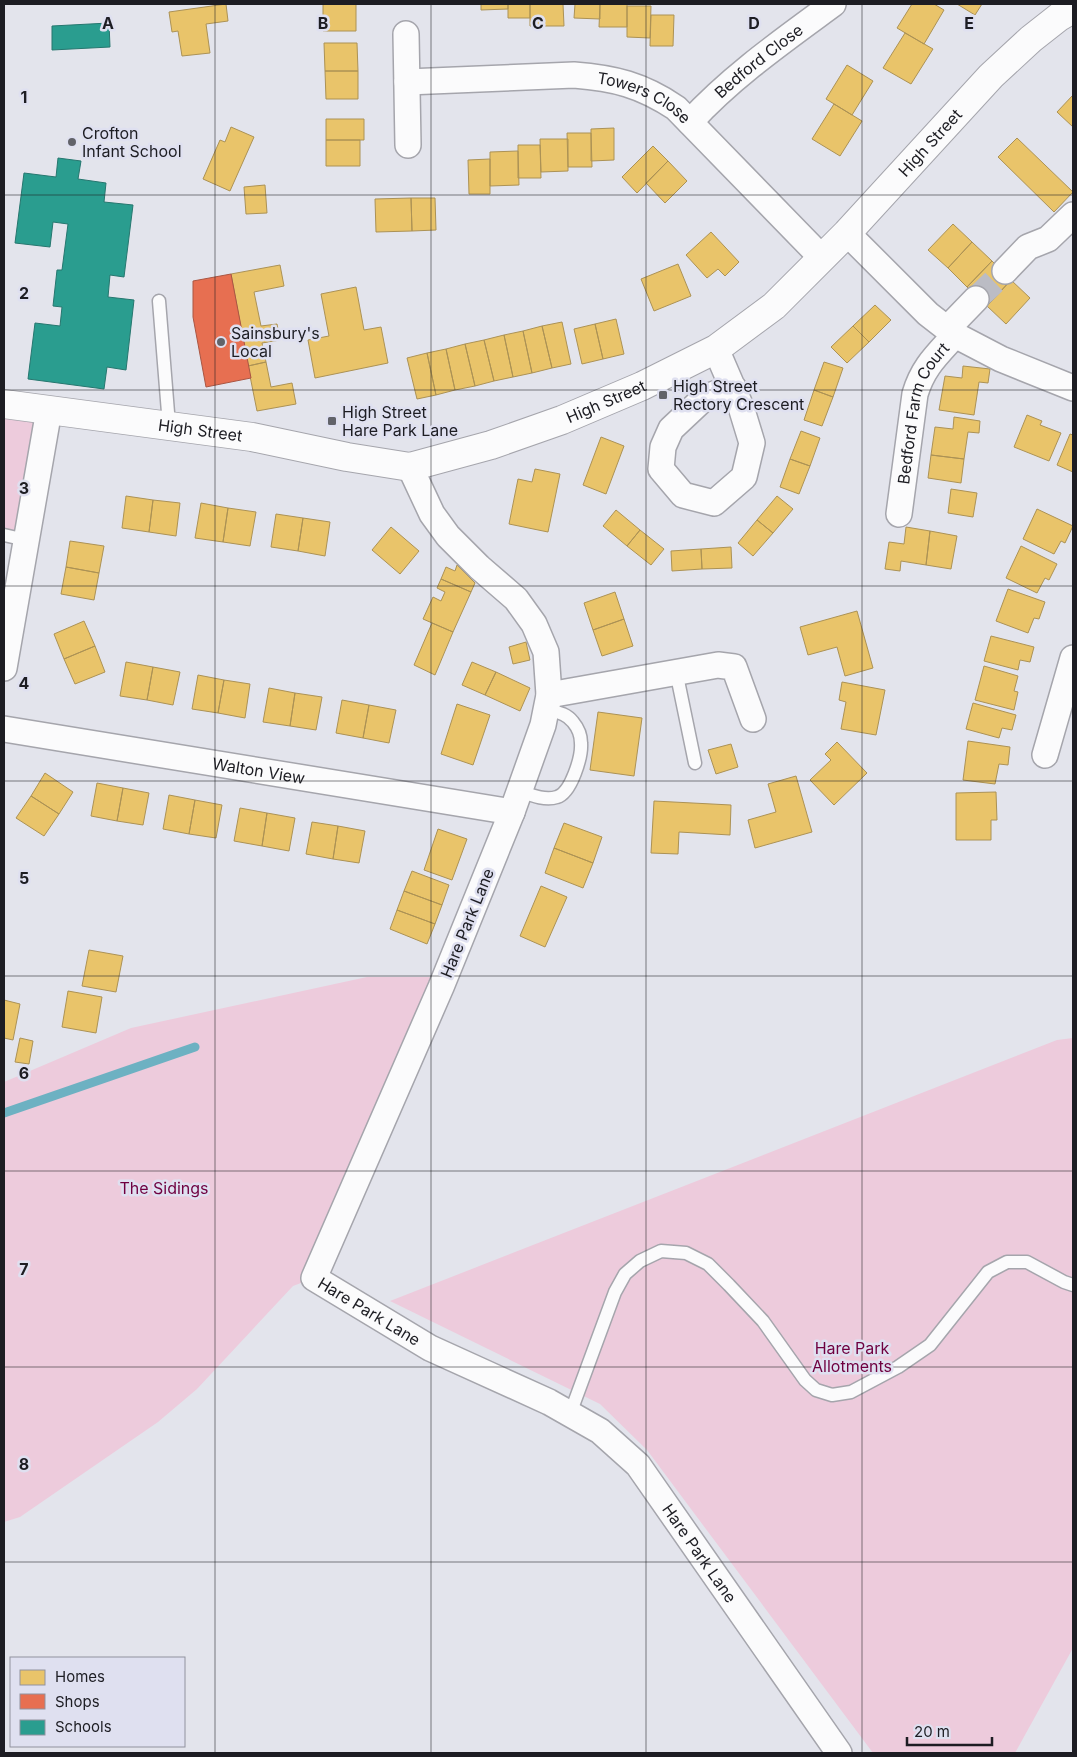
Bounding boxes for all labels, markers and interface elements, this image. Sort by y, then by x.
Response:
text: A [102,13,114,33]
text: B [318,13,328,33]
text: C [532,13,544,33]
text: D [748,13,760,33]
text: E [964,13,974,33]
street label: Bedford Close [710,20,807,102]
street label: Towers Close [596,68,695,127]
text: 1 [21,87,27,107]
street label: High Street [894,105,966,181]
place label: Crofton Infant School [82,123,182,161]
marker: Crofton Infant School [66,136,78,148]
text: 2 [19,283,29,303]
place label: Sainsbury's Local [231,323,320,361]
marker: Sainsbury's Local [215,336,227,348]
street label: Bedford Farm Court [893,338,953,485]
street label: High Street [563,376,649,427]
place label: High Street Rectory Crescent [673,376,804,414]
marker: High Street Rectory Crescent [657,389,669,401]
place label: High Street Hare Park Lane [342,402,458,440]
street label: High Street [157,415,244,446]
marker: High Street Hare Park Lane [326,415,338,427]
text: 3 [19,478,29,498]
text: 4 [19,673,30,693]
street label: Walton View [211,753,306,788]
street label: Hare Park Lane [436,865,498,981]
text: 5 [19,868,29,888]
text: 6 [19,1063,29,1083]
park label: The Sidings [119,1178,209,1198]
text: 7 [19,1259,29,1279]
street label: Hare Park Lane [314,1273,424,1350]
park label: Hare Park Allotments [812,1338,892,1376]
text: 8 [19,1454,29,1474]
street label: Hare Park Lane [658,1500,741,1607]
legend [10,1657,185,1747]
text: Homes [55,1667,105,1686]
text: Shops [55,1692,100,1711]
scale bar [907,1714,992,1746]
text: Schools [55,1717,112,1736]
text: 20 m [914,1722,950,1741]

